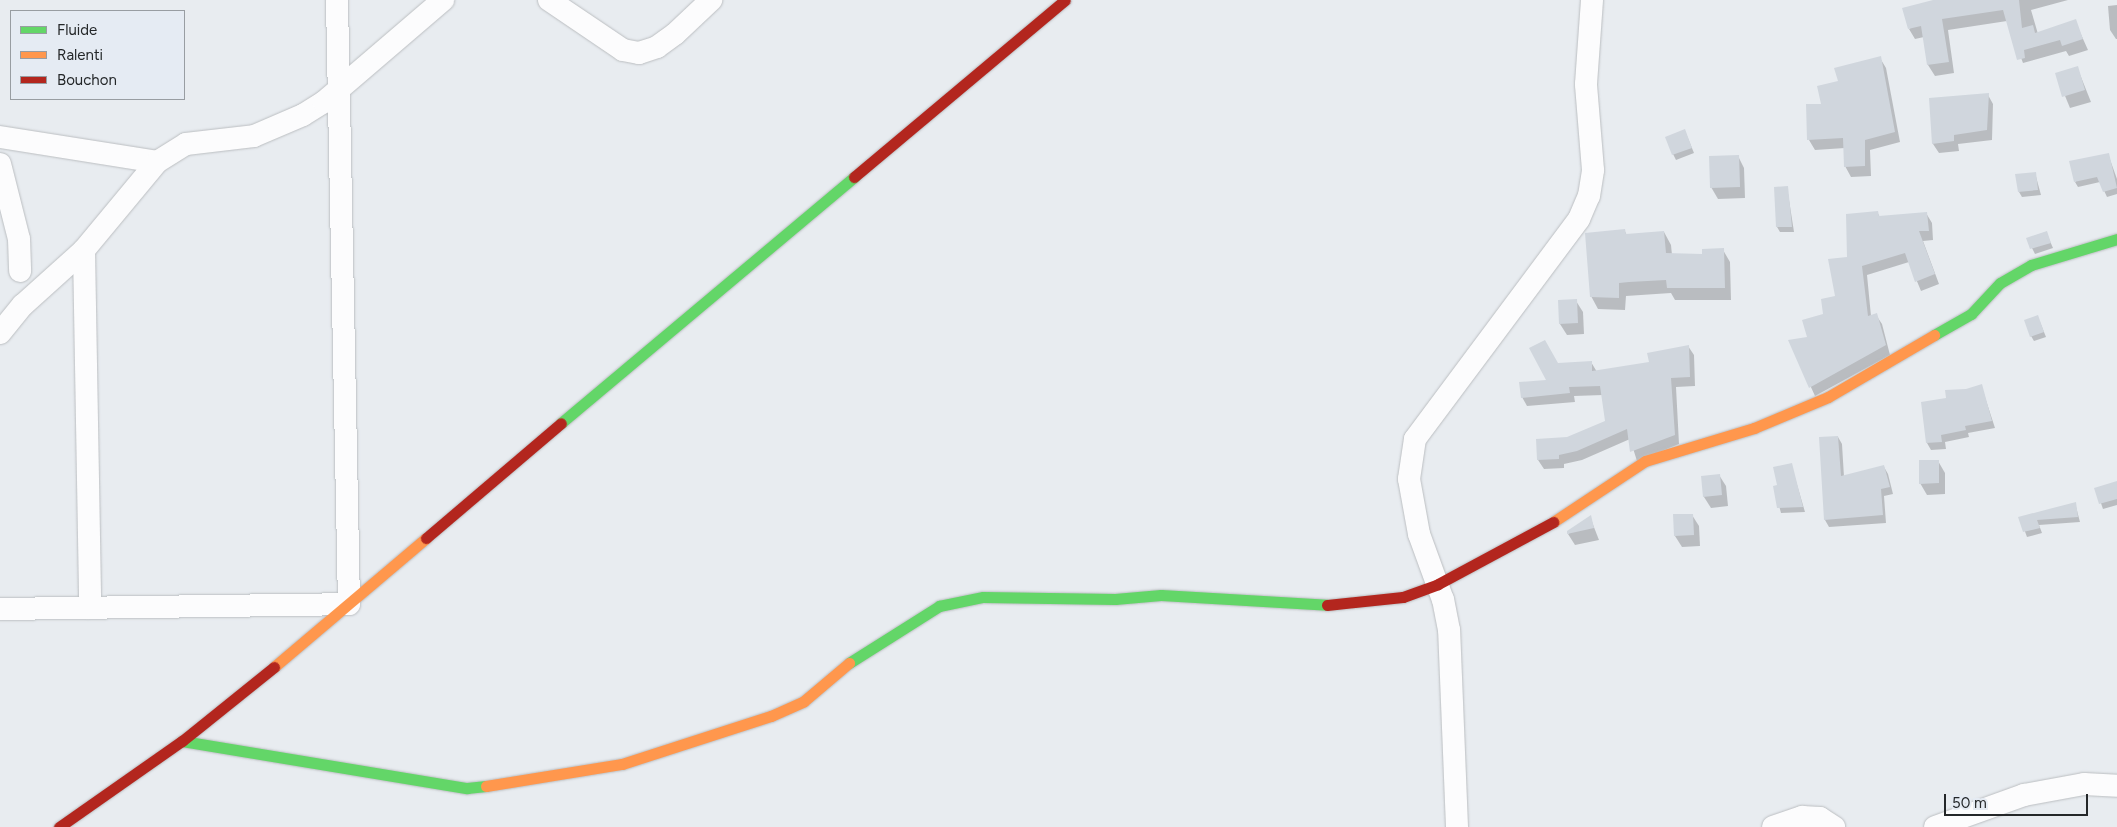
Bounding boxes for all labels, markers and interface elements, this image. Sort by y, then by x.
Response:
legend [10,10,185,100]
text: Fluide [57,21,97,39]
text: Ralenti [57,46,103,64]
text: Bouchon [57,71,117,89]
scale bar [1947,784,2091,816]
text: 50 m [1952,794,1987,812]

